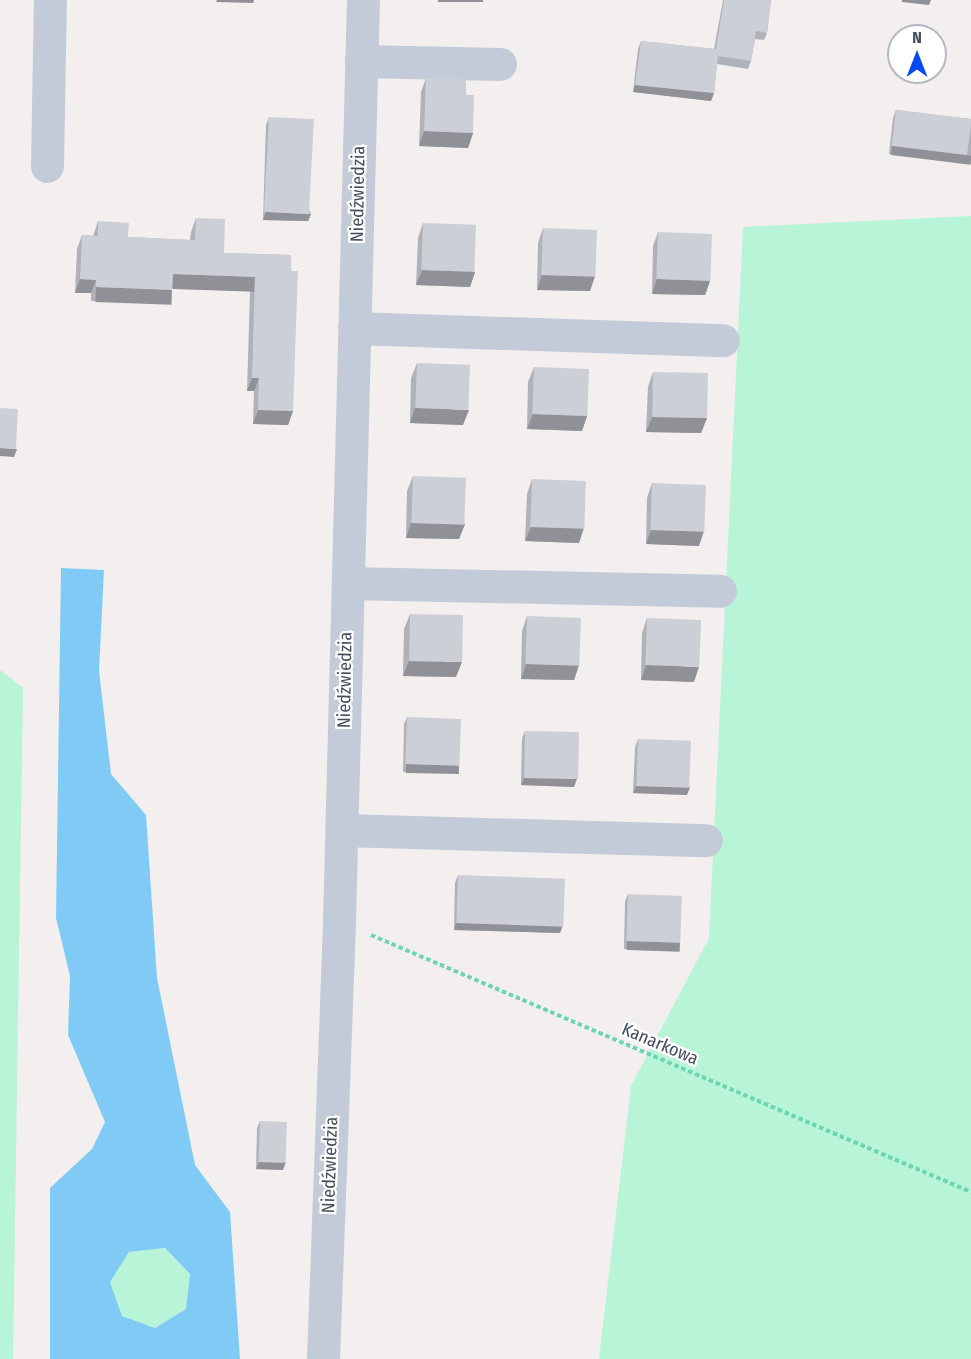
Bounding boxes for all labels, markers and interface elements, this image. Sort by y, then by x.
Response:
north arrow [887,24,947,84]
text: N [912,28,922,47]
street label: Niedźwiedzia [346,146,370,242]
street label: Niedźwiedzia [333,632,357,728]
street label: Kanarkowa [619,1018,701,1070]
street label: Niedźwiedzia [318,1116,342,1214]

